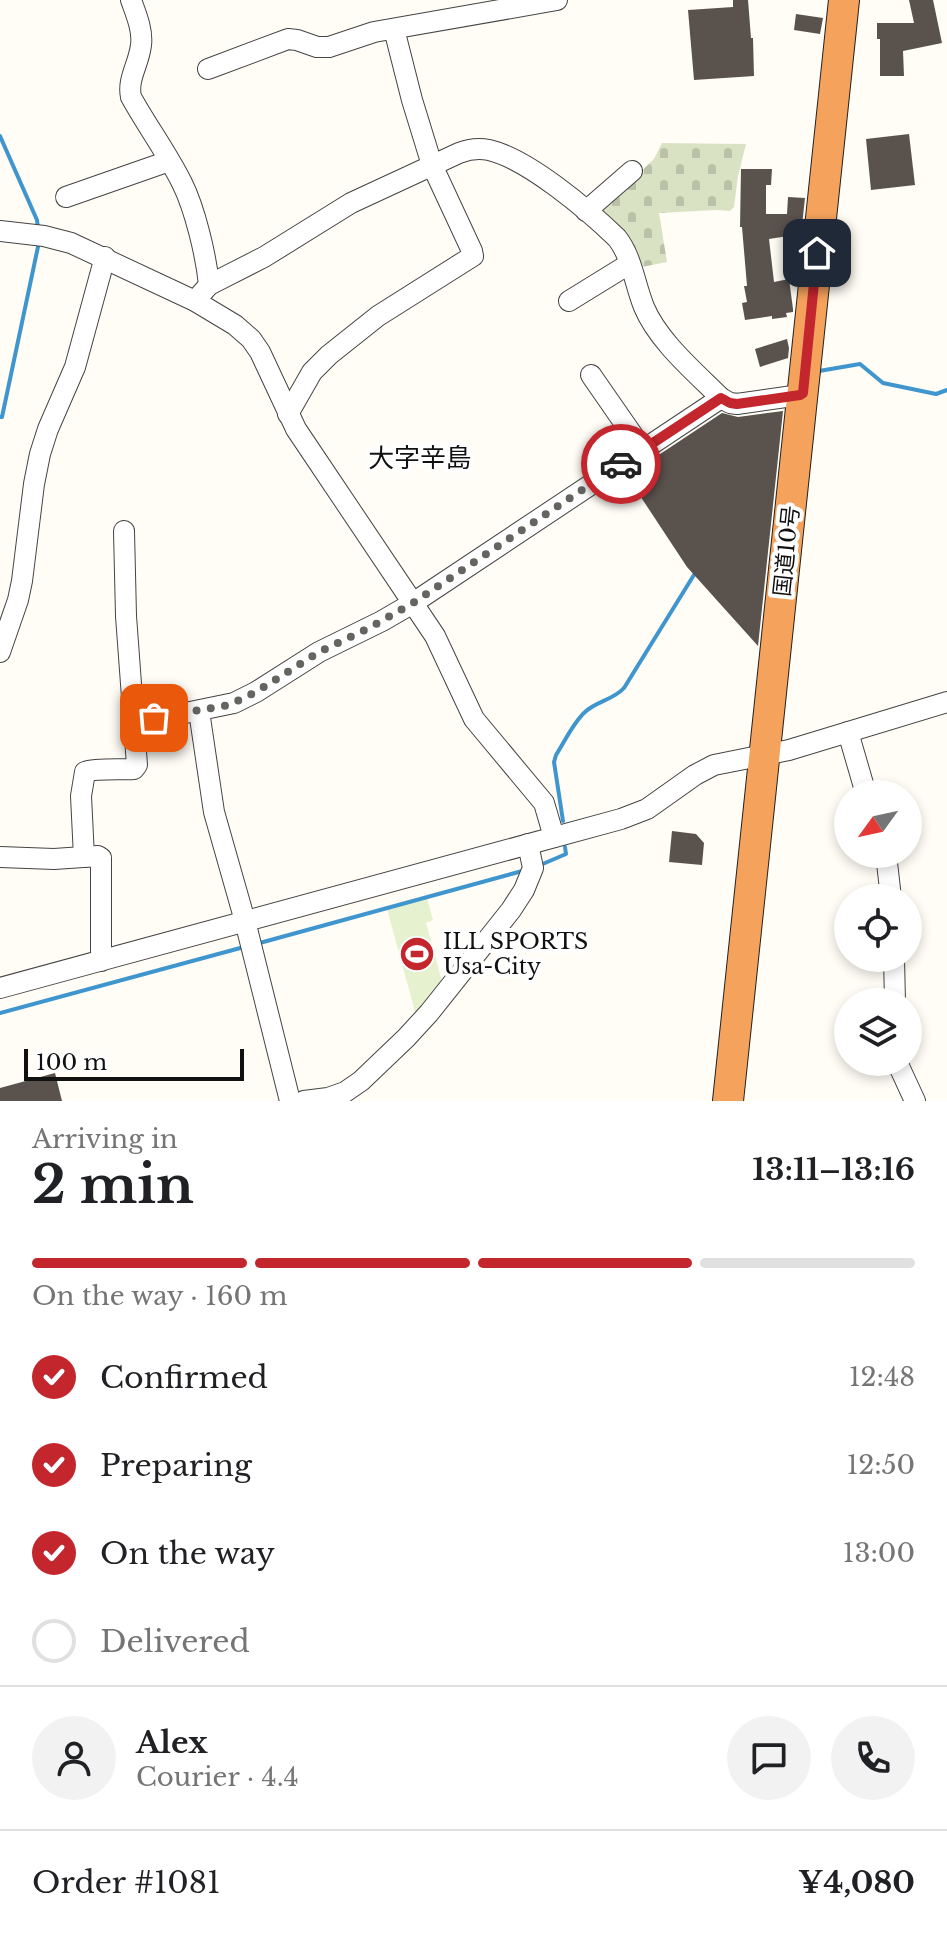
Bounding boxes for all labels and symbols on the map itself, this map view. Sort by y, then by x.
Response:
pin [783,219,851,287]
courier [581,424,661,504]
district label: 大字辛島 [368,442,472,474]
street label: 国道10号 [768,504,805,598]
pin [120,684,188,752]
north arrow [834,780,922,868]
place label: ILL SPORTS Usa-City [443,928,588,980]
sports icon: ILL SPORTS Usa-City [398,935,436,973]
scale bar [24,1045,244,1081]

